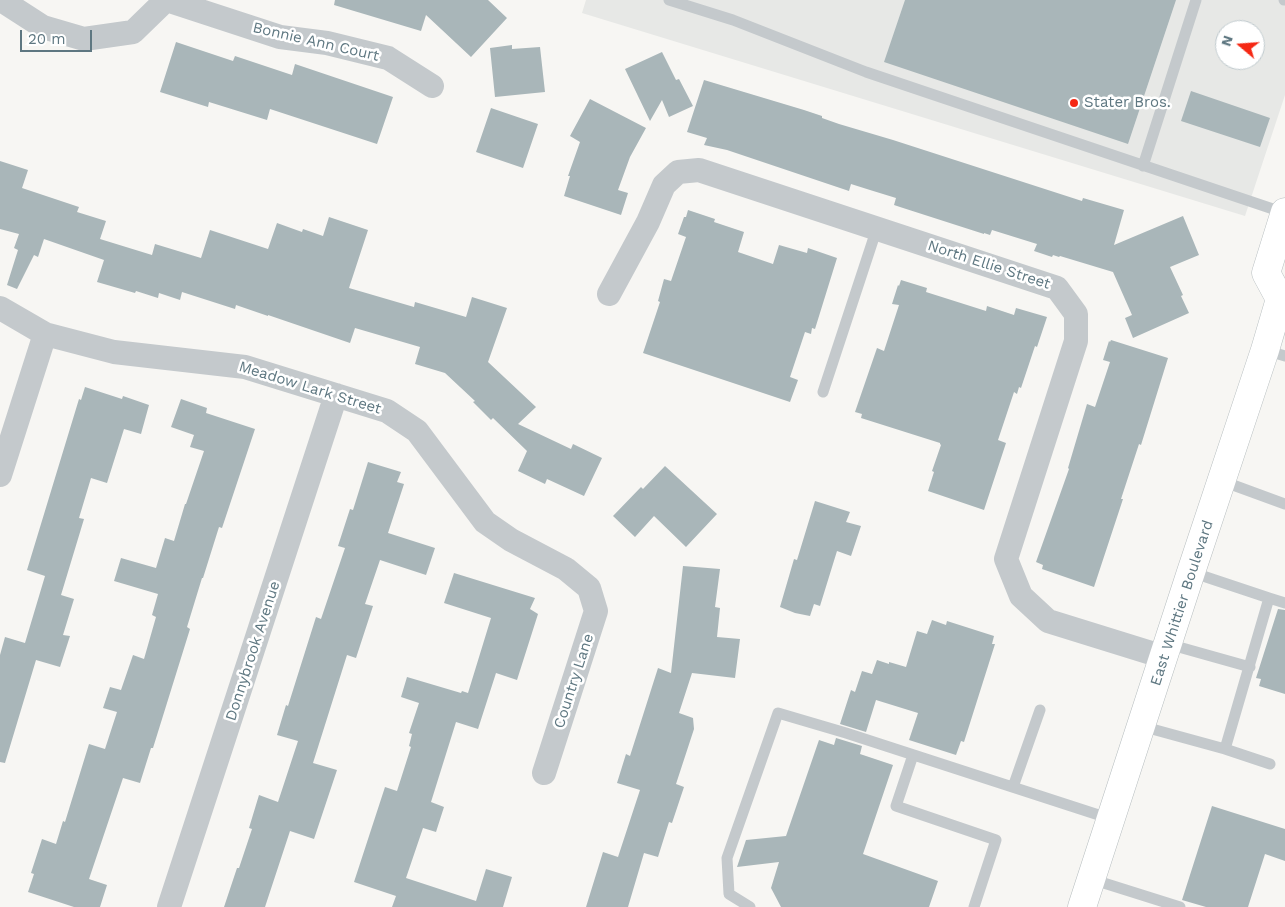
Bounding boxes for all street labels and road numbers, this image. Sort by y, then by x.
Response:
street label: Bonnie Ann Court [251,19,381,65]
street label: North Ellie Street [925,237,1053,293]
street label: Meadow Lark Street [237,358,383,418]
street label: East Whittier Boulevard [1147,518,1217,688]
street label: Donnybrook Avenue [222,579,284,723]
street label: Country Lane [550,631,598,731]

